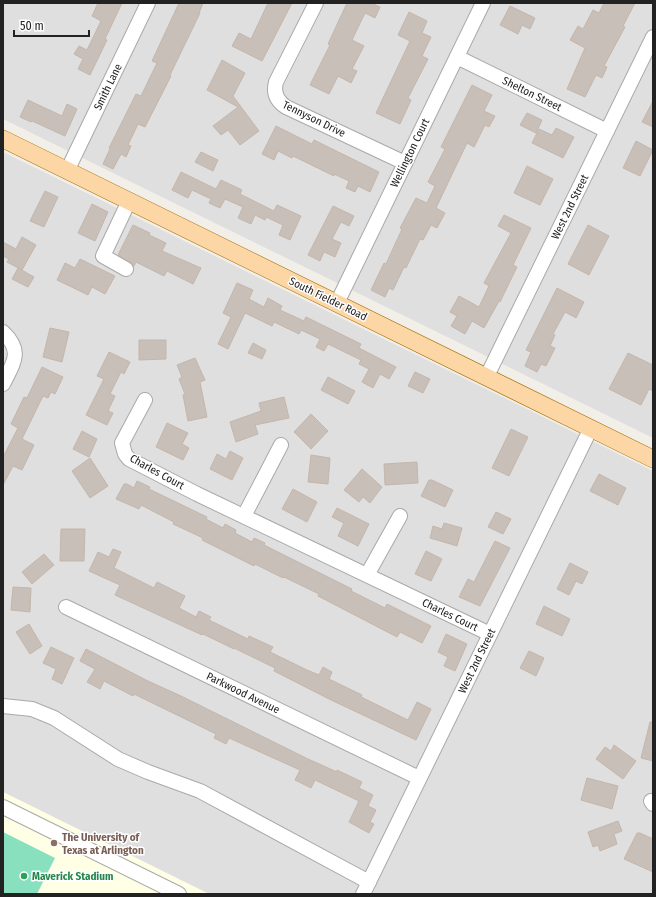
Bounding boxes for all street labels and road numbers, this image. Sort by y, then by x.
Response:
street label: Smith Lane [91,62,125,112]
street label: Shelton Street [500,74,564,114]
street label: Tennyson Drive [280,98,348,140]
street label: Wellington Court [388,116,432,190]
street label: West 2nd Street [549,172,591,242]
street label: South Fielder Road [287,275,369,323]
street label: Charles Court [127,452,187,493]
street label: Charles Court [420,596,480,634]
street label: West 2nd Street [456,626,498,696]
street label: Parkwood Avenue [204,670,282,716]

